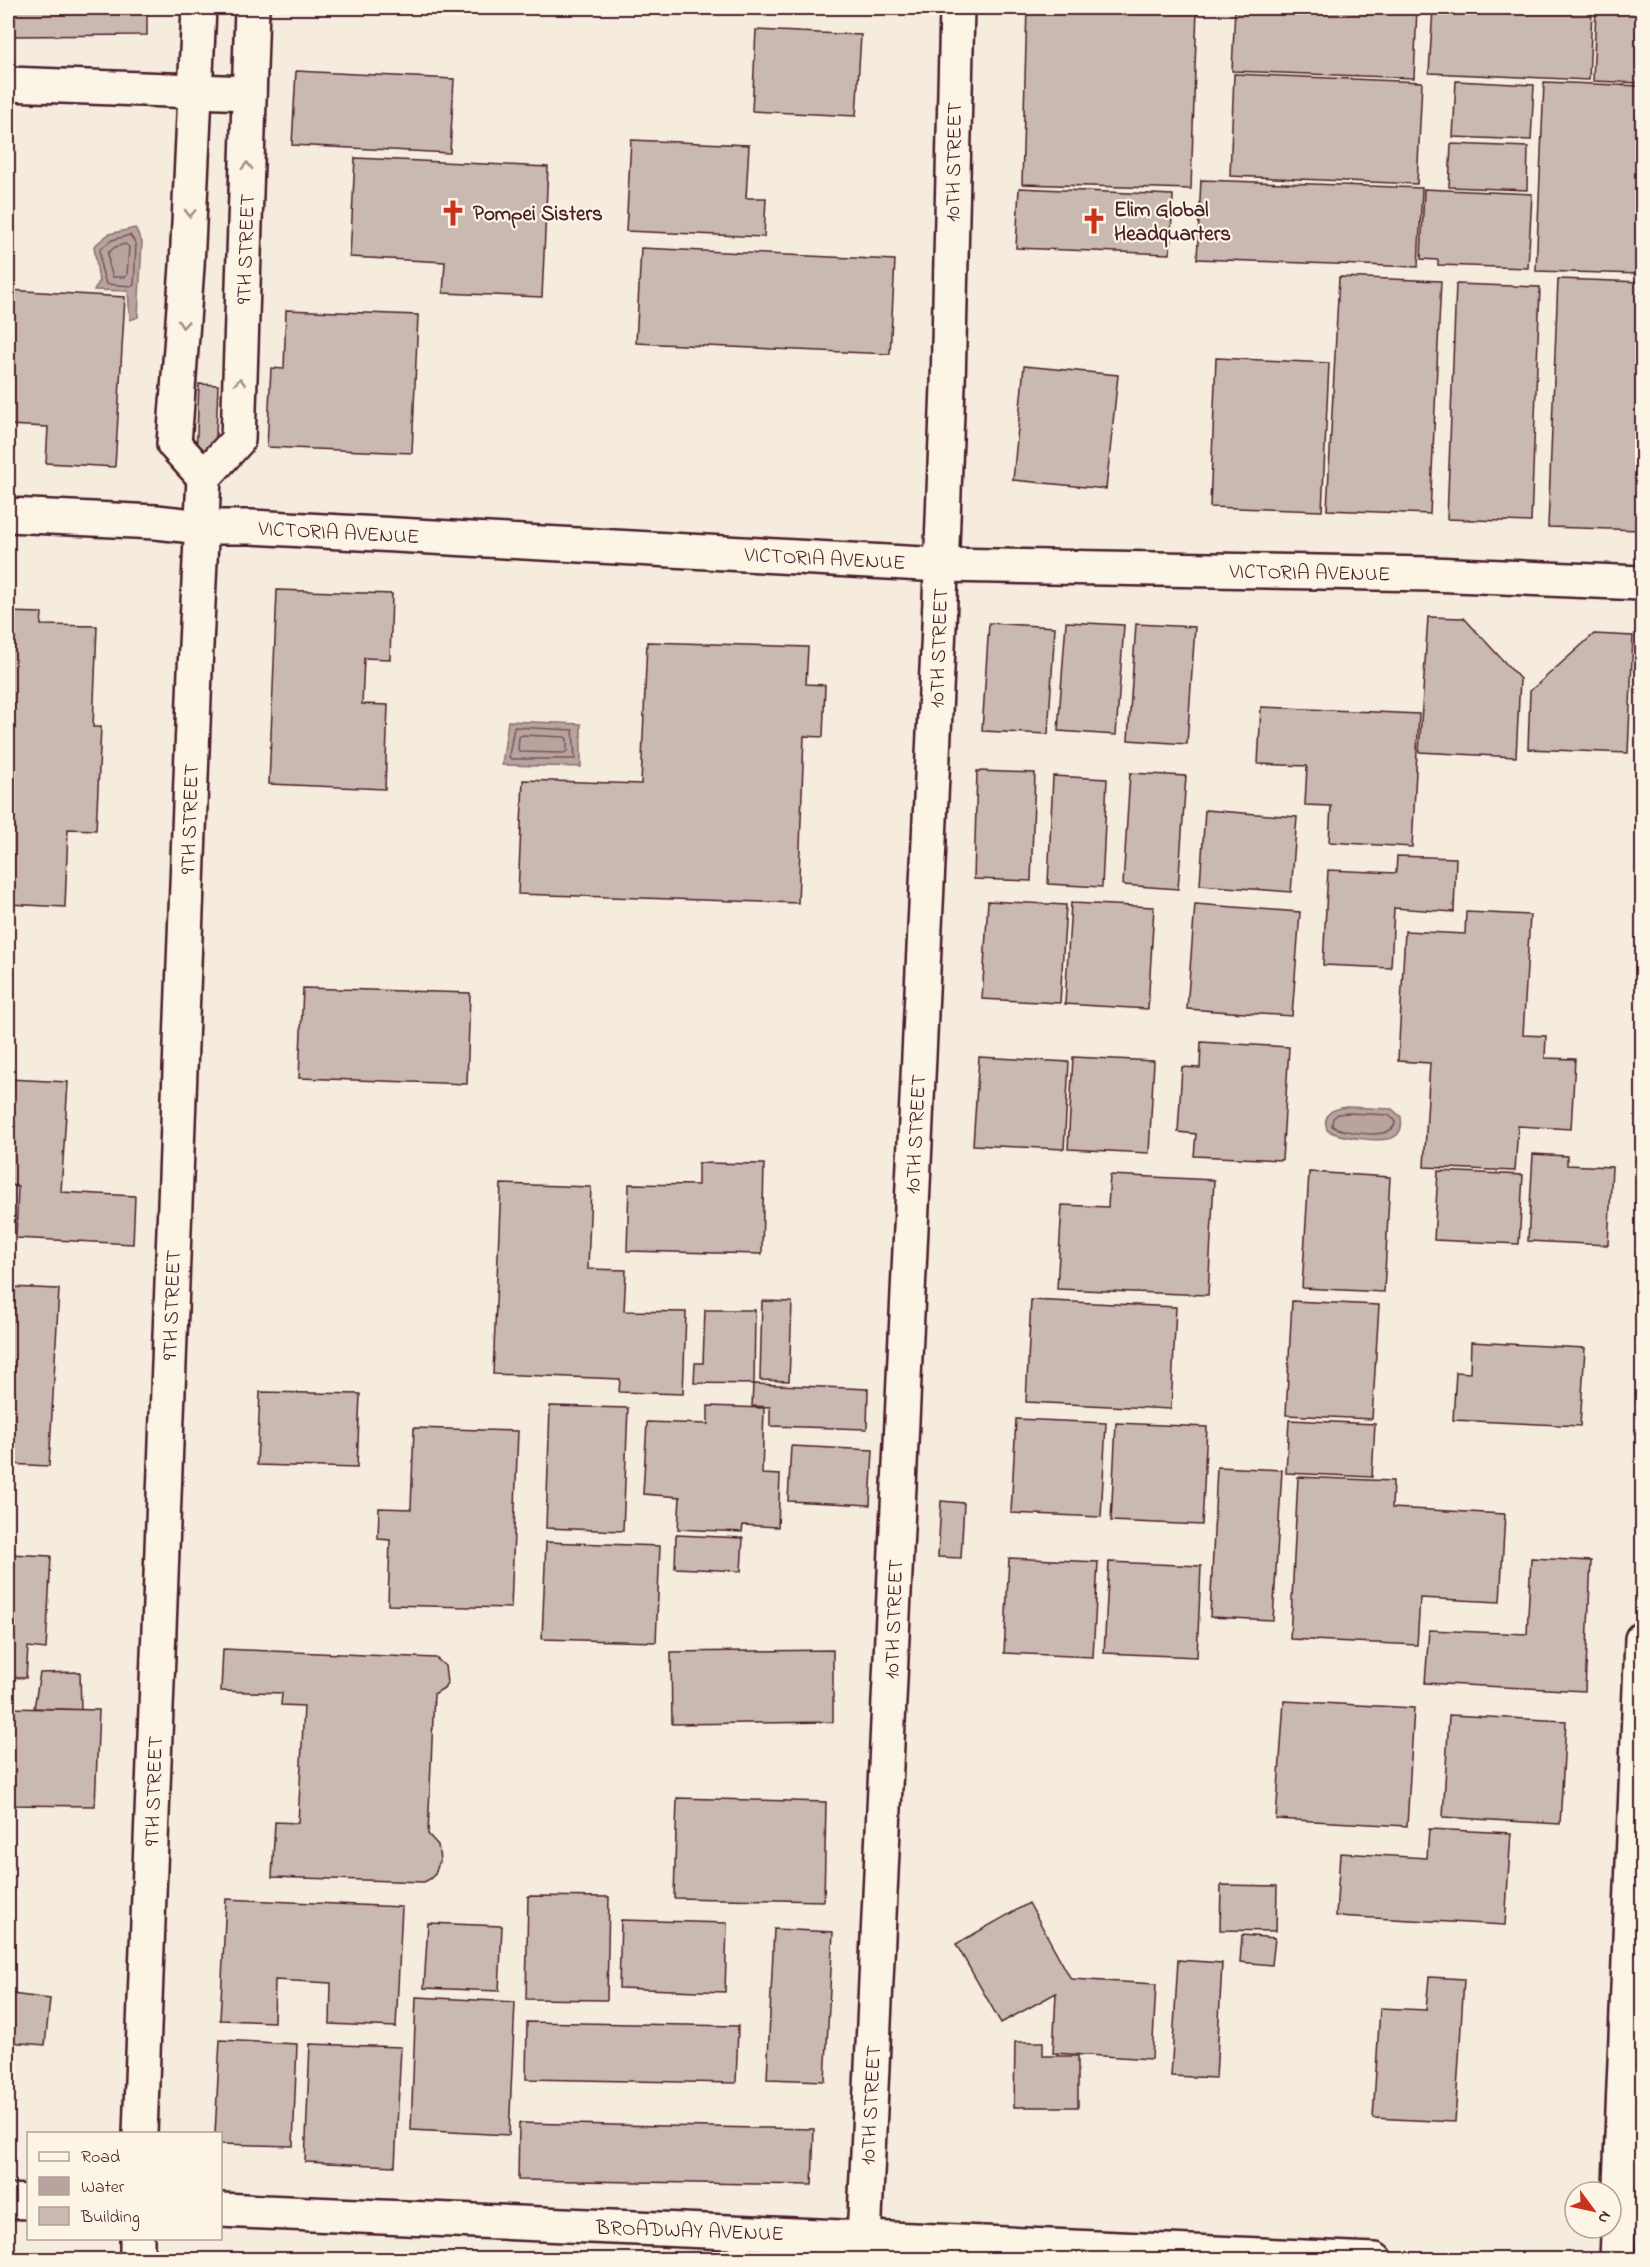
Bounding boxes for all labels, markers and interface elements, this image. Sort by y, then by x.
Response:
street label: 10TH STREET [939,102,971,222]
one-way arrow [241,161,253,170]
street label: 9TH STREET [230,193,264,305]
place label: Elim Global Headquarters [1114,196,1231,250]
church icon: Pompei Sisters [438,198,468,228]
place label: Pompei Sisters [473,200,603,230]
church icon: Elim Global Headquarters [1079,206,1109,236]
one-way arrow [183,208,196,217]
one-way arrow [177,320,190,329]
one-way arrow [234,377,247,386]
street label: VICTORIA AVENUE [257,515,420,553]
street label: VICTORIA AVENUE [743,541,906,579]
street label: VICTORIA AVENUE [1228,558,1391,590]
street label: 10TH STREET [923,588,957,708]
street label: 9TH STREET [174,763,208,875]
street label: 10TH STREET [899,1073,935,1195]
street label: 9TH STREET [156,1249,190,1361]
street label: 10TH STREET [878,1559,912,1679]
street label: 9TH STREET [138,1735,172,1847]
street label: 10TH STREET [854,2044,890,2166]
legend [27,2132,222,2240]
text: Road [81,2145,120,2171]
text: Water [81,2175,125,2201]
north arrow [1563,2180,1623,2240]
text: Building [80,2205,140,2232]
text: N [1591,2206,1617,2228]
street label: BROADWAY AVENUE [595,2214,784,2250]

